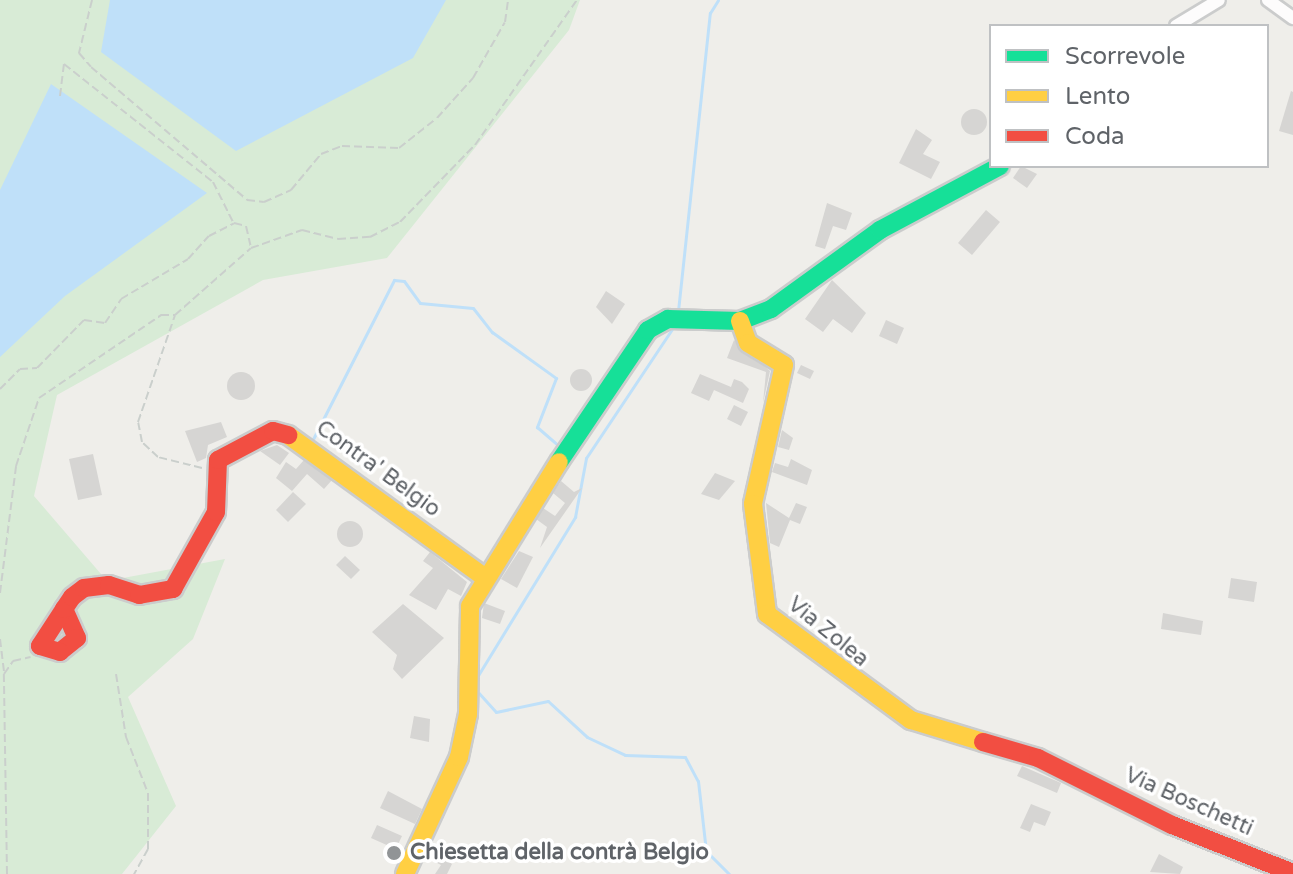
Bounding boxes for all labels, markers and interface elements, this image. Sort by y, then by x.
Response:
legend [989,24,1269,168]
text: Scorrevole [1065,42,1185,71]
text: Lento [1065,82,1130,111]
text: Coda [1065,122,1125,151]
street label: Contra' Belgio [311,415,445,523]
street label: Via Zolea [782,591,874,673]
street label: Via Boschetti [1121,762,1257,842]
place label: Chiesetta della contrà Belgio [410,840,709,866]
marker: Chiesetta della contrà Belgio [385,844,403,862]

